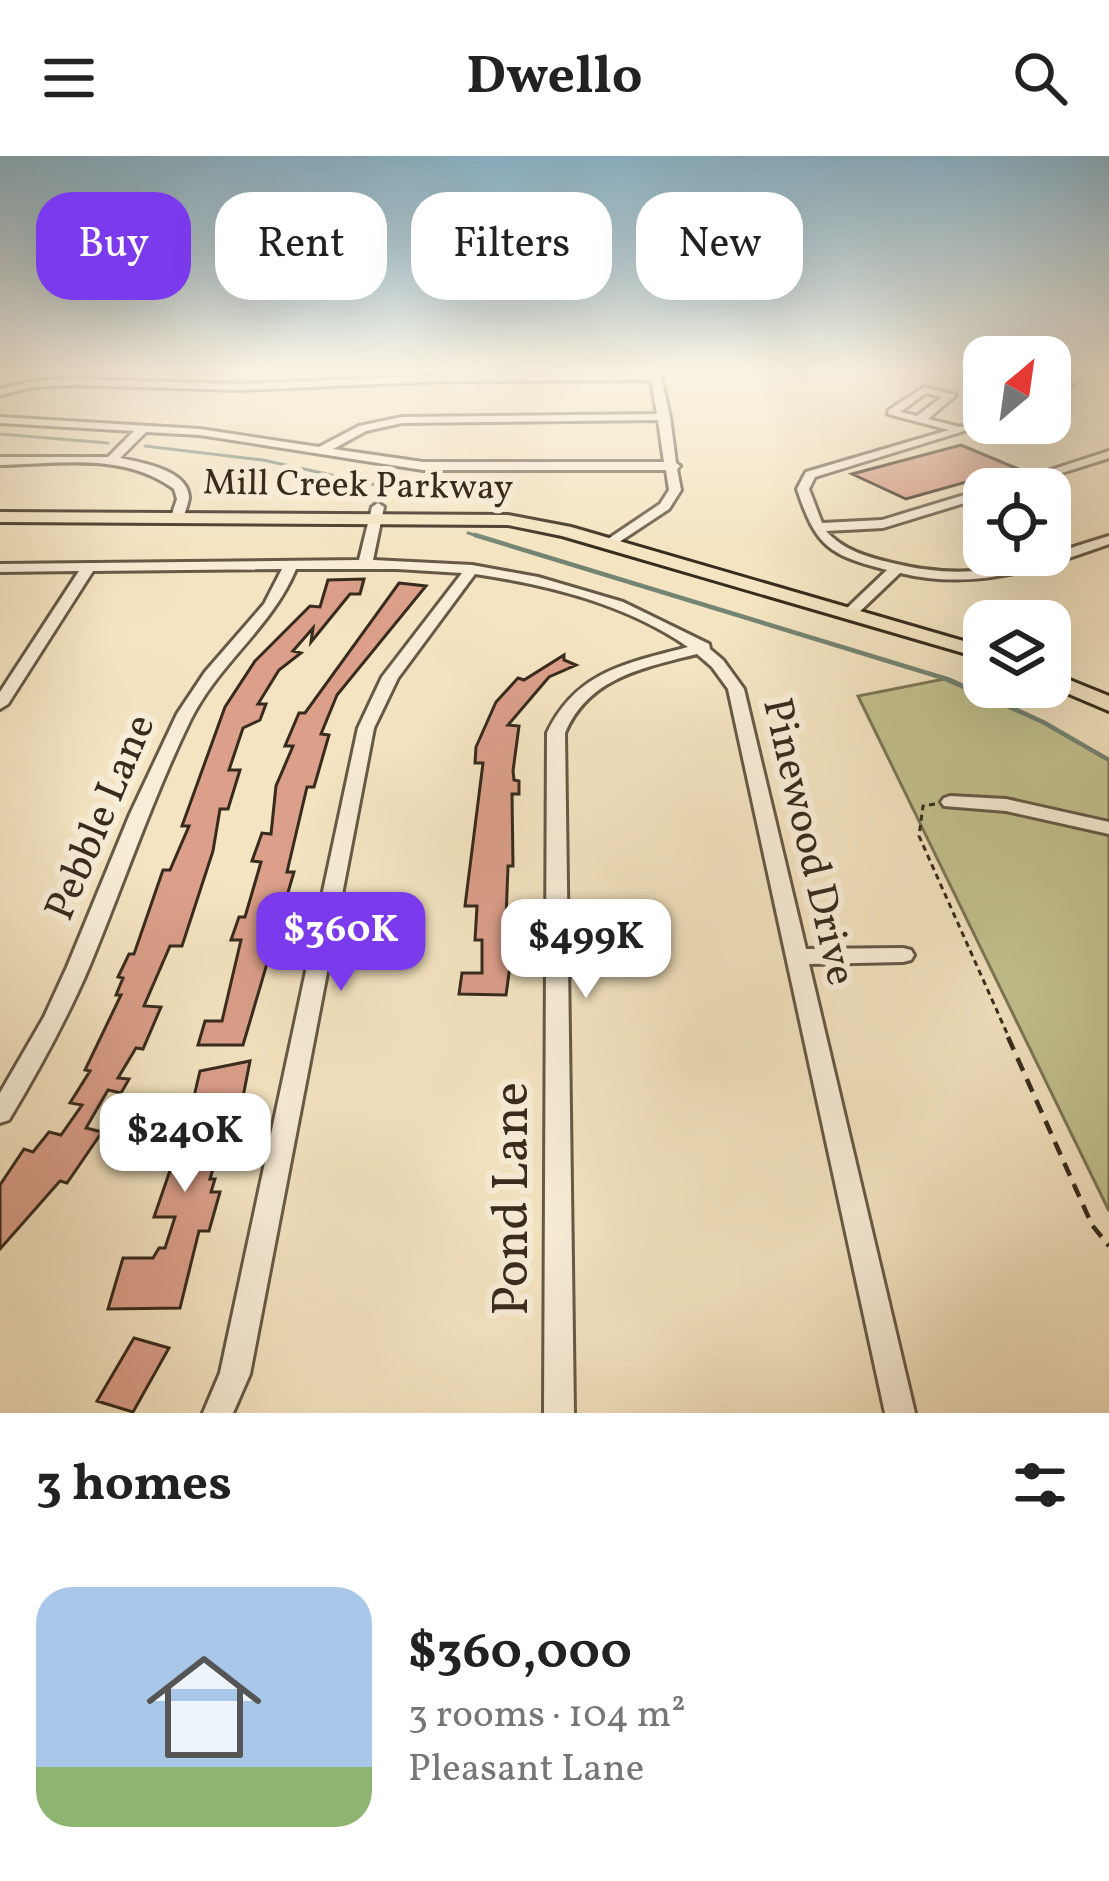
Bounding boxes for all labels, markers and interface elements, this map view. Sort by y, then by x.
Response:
text: Dwello [466,41,643,116]
icon: menu [36,45,102,111]
icon: search [1007,45,1073,111]
chip: Buy [36,192,191,300]
chip: Rent [215,192,387,300]
chip: Filters [411,192,612,300]
chip: New [636,192,803,300]
north arrow [963,336,1071,444]
map controls [963,336,1071,708]
street label: Mill Creek Parkway [202,459,514,515]
button: locate [963,468,1071,576]
button: layers [963,600,1071,708]
street label: Pinewood Drive [745,693,869,991]
street label: Pebble Lane [32,706,172,930]
pin: $360K [257,892,425,994]
pin: $499K [502,899,670,1001]
text: $360K [283,904,399,958]
text: $499K [528,911,644,965]
street label: Pond Lane [478,1082,549,1316]
pin: $240K [101,1093,269,1195]
text: $240K [127,1105,243,1159]
text: 3 homes [36,1450,232,1521]
icon: filters [1007,1452,1073,1518]
text: $360,000 [408,1618,632,1689]
icon: home [132,1635,276,1779]
text: 3 rooms · 104 m² [408,1689,686,1743]
text: Pleasant Lane [408,1743,644,1797]

